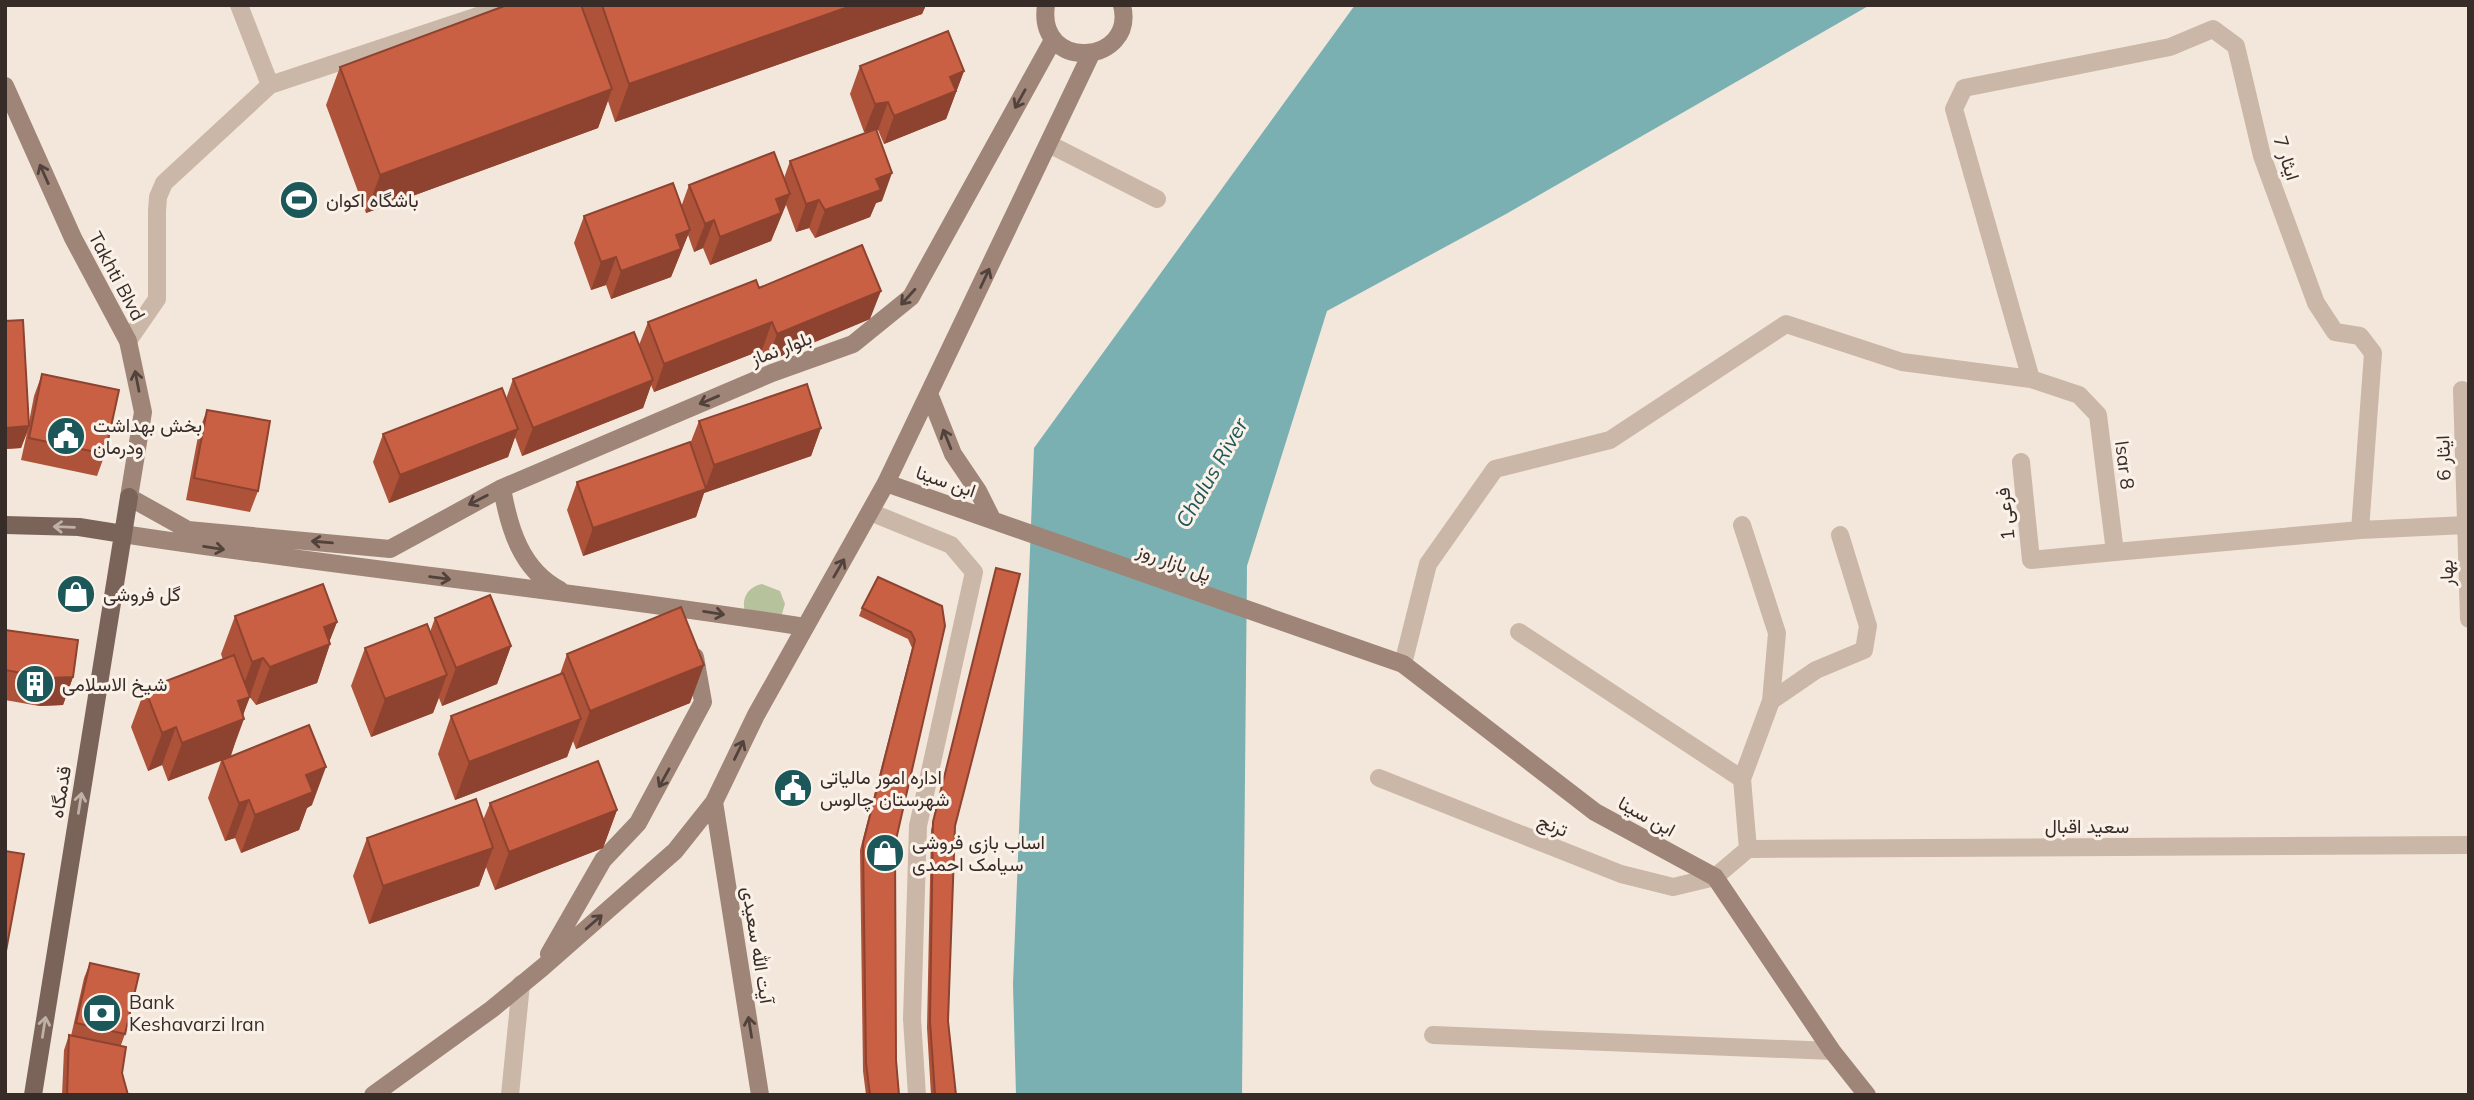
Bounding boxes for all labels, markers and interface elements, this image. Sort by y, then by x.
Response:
one-way arrow [1013,89,1027,109]
street label: ایثار 7 [2269,133,2305,183]
one-way arrow [37,164,50,186]
sports icon: باشگاه اکوان [278,179,320,221]
place label: باشگاه اکوان [326,188,419,212]
street label: Takhti Blvd [84,227,150,325]
one-way arrow [979,268,993,289]
one-way arrow [900,288,916,306]
street label: بلوار نماز [746,325,815,371]
one-way arrow [130,370,143,393]
one-way arrow [699,394,720,407]
water label: Chalus River [1169,412,1254,532]
place label: بخش بهداشت ودرمان [93,413,202,459]
public building icon: بخش بهداشت ودرمان [45,415,87,457]
one-way arrow [939,429,952,450]
street label: ایثار 6 [2430,435,2456,481]
street label: Isar 8 [2110,439,2140,491]
street label: ابن سینا [913,460,979,502]
street label: فرعی 1 [1990,486,2020,542]
one-way arrow [468,494,489,508]
one-way arrow [53,520,76,534]
one-way arrow [311,536,334,549]
street label: پل بازار روز [1132,537,1214,588]
one-way arrow [202,542,225,555]
one-way arrow [832,559,846,579]
street label: بهار [2434,559,2458,588]
one-way arrow [428,571,451,584]
shop icon: گل فروشی [55,573,97,615]
place label: گل فروشی [103,582,181,606]
one-way arrow [702,607,725,620]
building icon: شیخ الاسلامی [14,663,56,705]
place label: شیخ الاسلامی [62,672,167,698]
one-way arrow [732,740,746,761]
street label: قدمگاه [44,764,76,820]
place label: اداره امور مالیاتی شهرستان چالوس [820,765,949,813]
one-way arrow [657,767,671,787]
public building icon: اداره امور مالیاتی شهرستان چالوس [772,767,814,809]
street label: ابن سینا [1614,790,1680,842]
one-way arrow [73,792,86,815]
street label: ترنج [1534,808,1572,844]
street label: سعید اقبال [2045,814,2129,838]
place label: اساب بازی فروشی سیامک احمدی [912,830,1045,876]
shop icon: اساب بازی فروشی سیامک احمدی [864,832,906,874]
street label: آیت الله سعیدی [737,885,779,1007]
one-way arrow [585,914,603,930]
place label: Bank Keshavarzi Iran [129,990,265,1036]
bank icon: Bank Keshavarzi Iran [81,992,123,1034]
one-way arrow [37,1016,50,1039]
one-way arrow [743,1016,756,1039]

